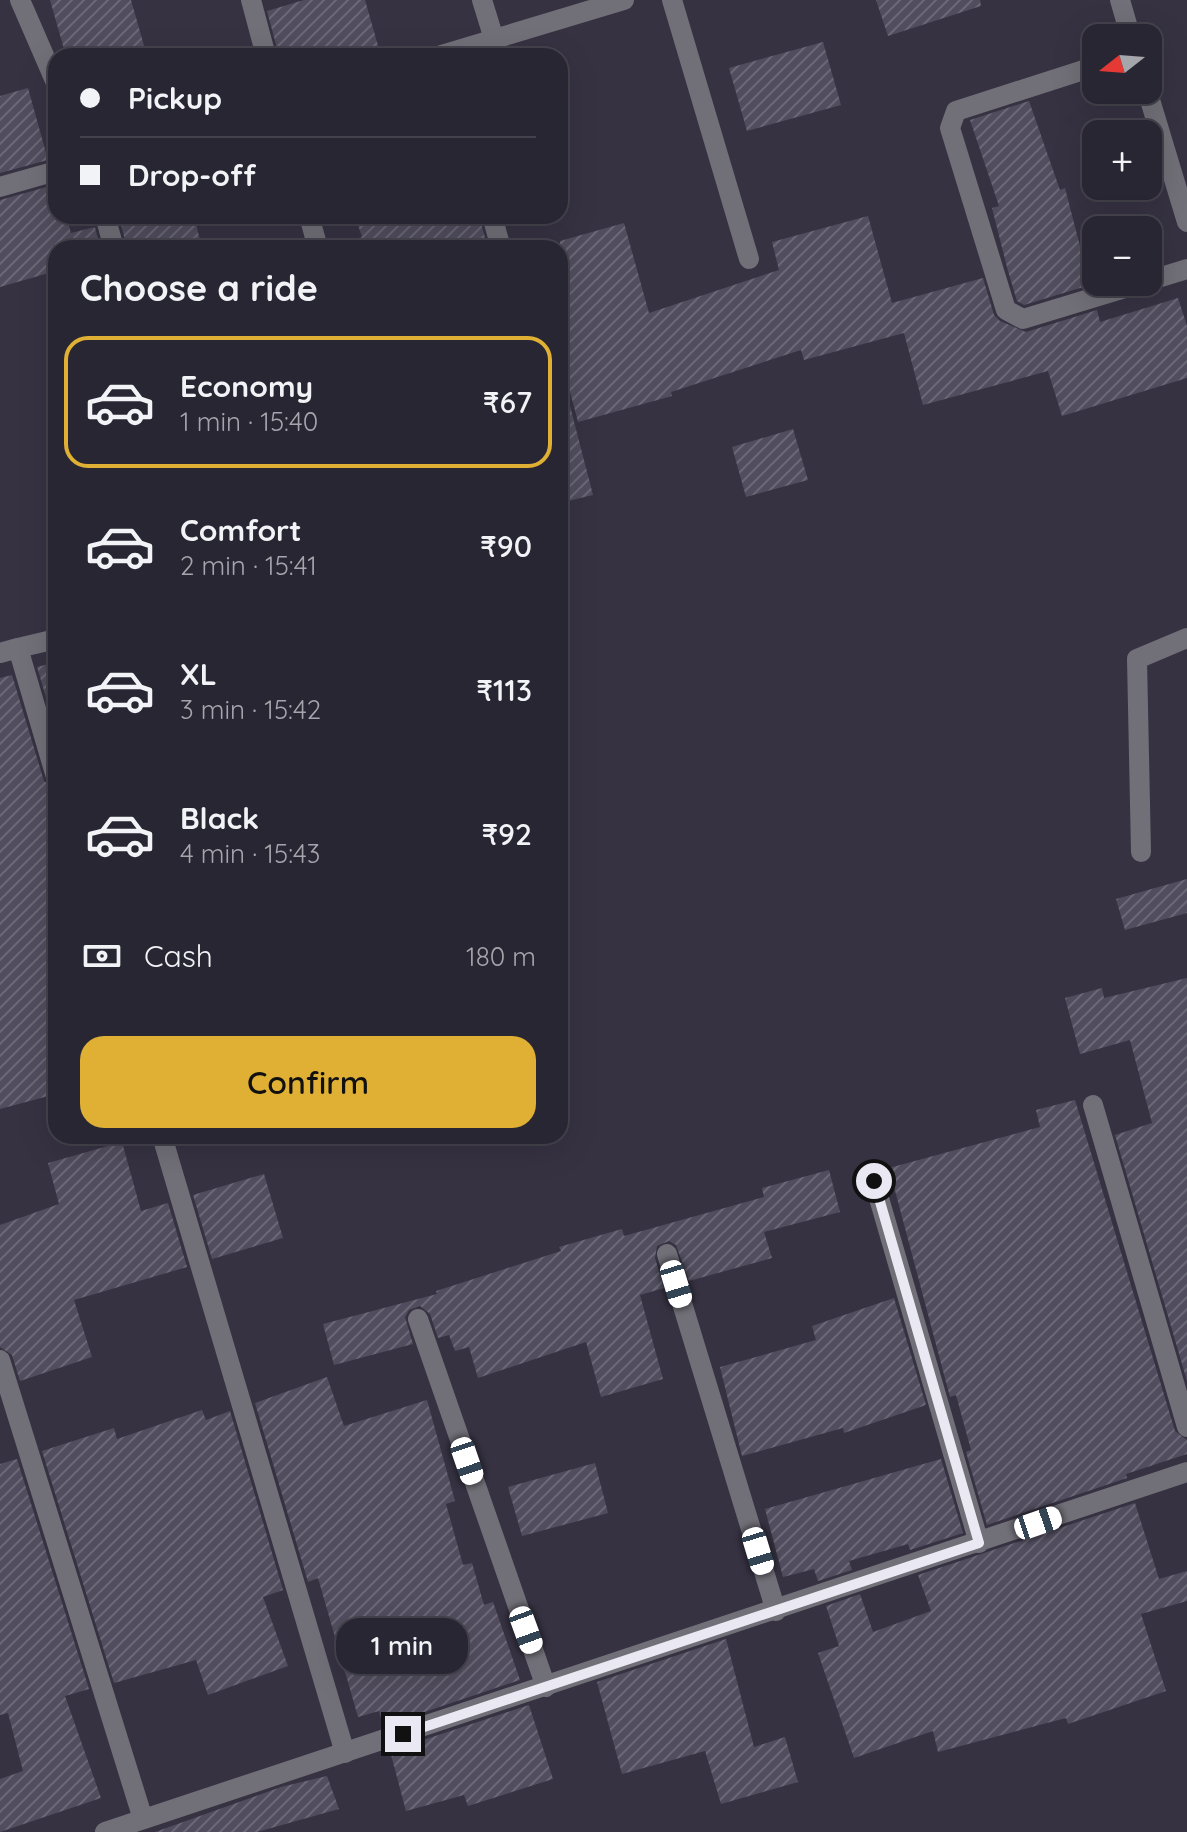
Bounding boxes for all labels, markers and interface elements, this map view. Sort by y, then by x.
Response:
north arrow [1082,24,1162,104]
map controls [1082,24,1162,296]
text: Pickup [128,79,222,117]
button: + [1082,120,1162,200]
text: Drop-off [128,156,256,194]
button: − [1082,216,1162,296]
text: Choose a ride [80,265,318,310]
icon: car [84,366,156,438]
text: Economy [180,367,313,405]
text: ₹67 [483,383,532,421]
text: 1 min · 15:40 [180,405,318,438]
icon: car [84,510,156,582]
text: Comfort [180,511,301,549]
text: ₹90 [480,527,532,565]
text: 2 min · 15:41 [180,549,317,582]
icon: car [84,654,156,726]
text: XL [180,655,217,693]
text: ₹113 [476,671,532,709]
text: 3 min · 15:42 [180,693,321,726]
icon: car [84,798,156,870]
text: Black [180,799,259,837]
text: ₹92 [481,815,532,853]
text: 4 min · 15:43 [180,837,320,870]
icon: cash [80,934,124,978]
text: Cash [144,937,213,975]
text: 180 m [466,940,536,973]
button: Confirm [80,1036,536,1128]
route start [856,1163,892,1199]
car [658,1258,694,1310]
car [448,1434,486,1488]
car [1011,1504,1065,1542]
car [740,1525,776,1577]
car [507,1603,545,1657]
callout: 1 min [337,1618,469,1674]
text: 1 min [371,1629,433,1662]
route end [385,1716,421,1752]

